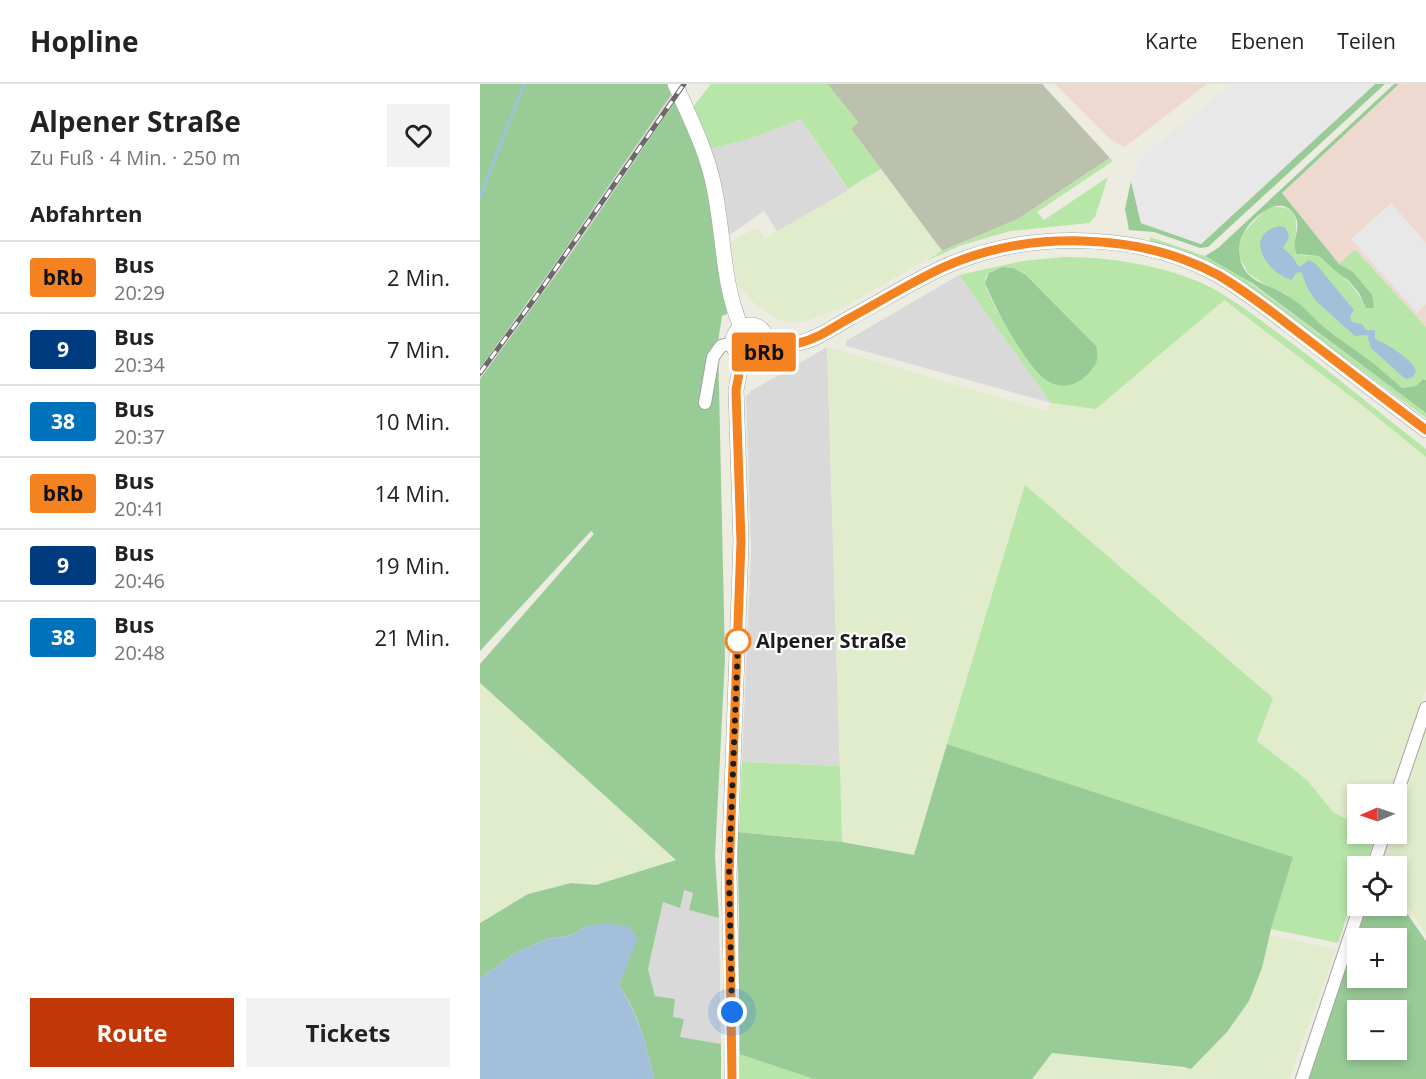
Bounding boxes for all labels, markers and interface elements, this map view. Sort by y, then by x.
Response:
text: Hopline [30,22,139,60]
text: Karte [1145,27,1198,55]
text: Ebenen [1231,27,1304,55]
text: Teilen [1337,27,1396,55]
text: Alpener Straße [30,102,241,140]
button: heart [387,104,450,167]
text: Zu Fuß · 4 Min. · 250 m [30,144,240,171]
text: Abfahrten [30,198,142,228]
text: Bus [114,249,154,279]
text: 2 Min. [387,262,450,292]
text: bRb [43,263,83,291]
text: 20:29 [114,279,165,306]
text: Bus [114,321,154,351]
line badge: bRb [730,332,798,372]
text: 7 Min. [387,334,450,364]
text: 9 [57,335,69,363]
text: bRb [744,338,784,366]
text: 20:34 [114,351,165,378]
text: Bus [114,393,154,423]
text: 10 Min. [375,406,450,436]
text: 38 [51,407,75,435]
text: 20:37 [114,423,165,450]
text: Bus [114,465,154,495]
text: 14 Min. [375,478,450,508]
text: bRb [43,479,83,507]
text: 20:41 [114,495,165,522]
text: Bus [114,537,154,567]
text: 19 Min. [375,550,450,580]
text: 9 [57,551,69,579]
text: 20:46 [114,567,165,594]
text: Bus [114,609,154,639]
text: 21 Min. [375,622,450,652]
text: 38 [51,623,75,651]
place label: Alpener Straße [756,627,907,654]
marker: Alpener Straße [725,628,751,654]
text: 20:48 [114,639,165,666]
north arrow [1347,784,1407,844]
map controls [1347,784,1407,1060]
button: locate [1347,856,1407,916]
button: + [1347,928,1407,988]
your location [717,997,747,1027]
button: Route [30,998,234,1067]
button: Tickets [246,998,450,1067]
button: − [1347,1000,1407,1060]

